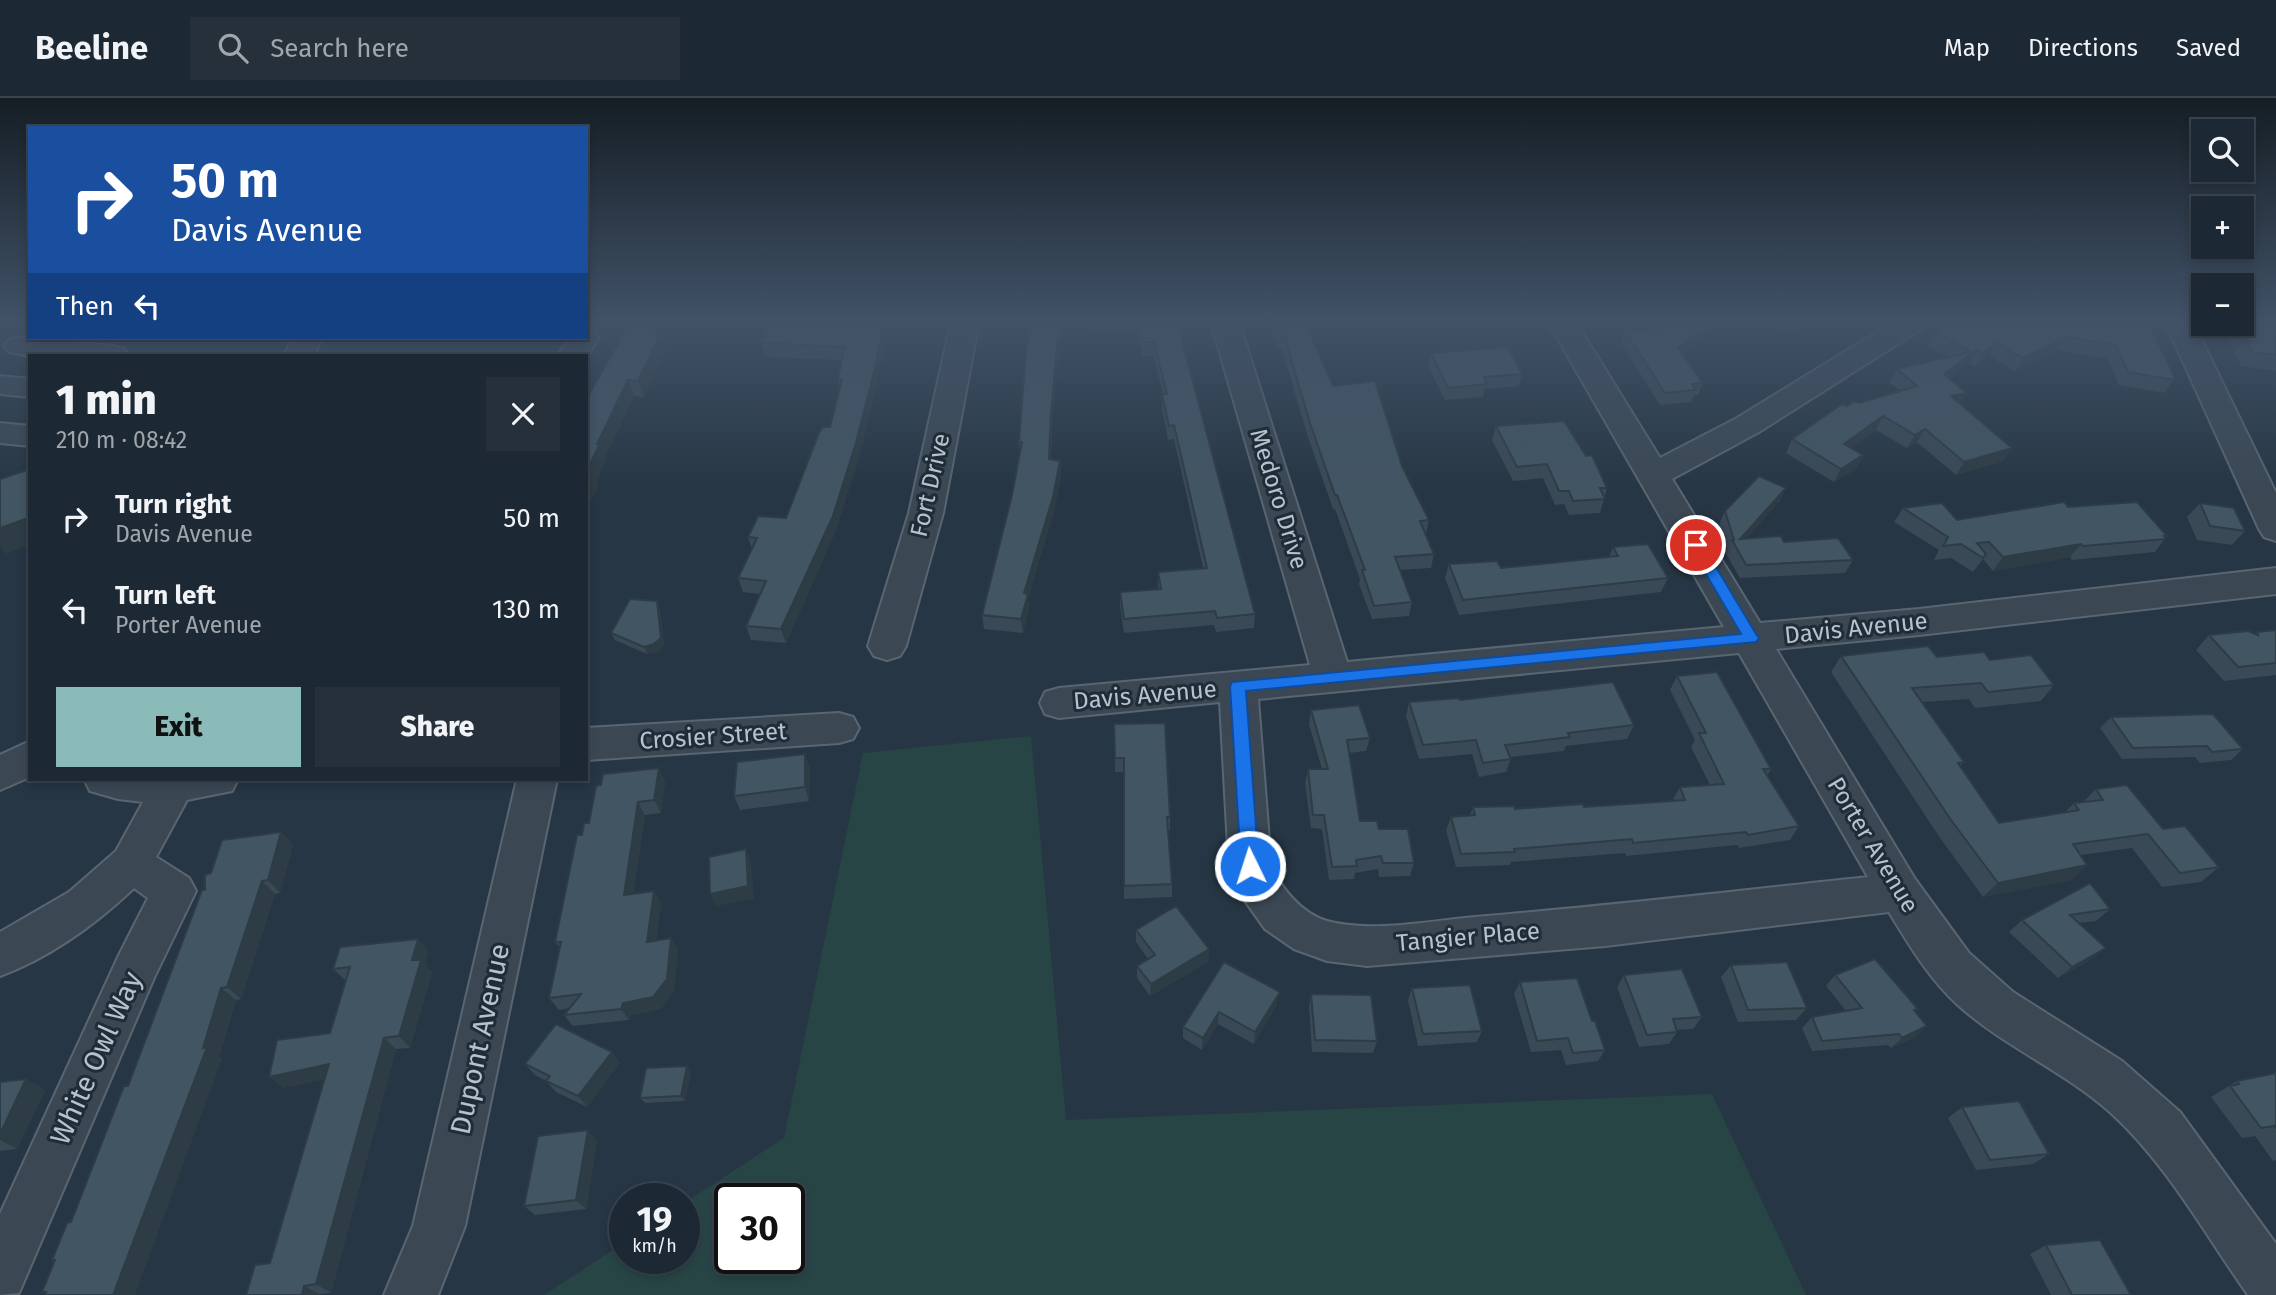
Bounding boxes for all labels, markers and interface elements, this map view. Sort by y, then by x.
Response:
search box [190,17,680,80]
text: Beeline [35,28,148,68]
icon: search [214,29,252,67]
text: Search here [270,33,409,64]
text: Map [1944,34,1990,62]
text: Directions [2028,34,2138,62]
text: Saved [2176,34,2241,62]
map controls [2191,119,2254,336]
button: search [2191,119,2254,182]
text: 50 m [171,151,279,210]
icon: right [56,154,147,245]
button: + [2191,196,2254,259]
text: Davis Avenue [171,211,363,249]
button: − [2191,273,2254,336]
icon: left [128,287,166,325]
text: Then [56,291,114,322]
text: 1 min [56,375,157,425]
button: close [486,377,560,451]
street label: Medoro Drive [1244,425,1314,573]
text: 210 m · 08:42 [56,426,187,454]
street label: Fort Drive [904,430,956,540]
text: Turn right [115,489,232,520]
icon: right [56,500,94,538]
text: 50 m [503,503,560,534]
pin [1666,515,1726,575]
text: Davis Avenue [115,520,253,548]
icon: arrive [1677,526,1715,564]
text: Turn left [115,580,216,611]
icon: left [56,591,94,629]
text: 130 m [492,594,560,625]
street label: Davis Avenue [1783,607,1929,649]
text: Porter Avenue [115,611,262,639]
street label: Davis Avenue [1072,675,1218,715]
button: Exit [56,687,301,767]
button: Share [315,687,560,767]
street label: Crosier Street [638,717,788,755]
street label: Porter Avenue [1822,772,1924,918]
position arrow [1213,829,1287,903]
street label: Tangier Place [1395,917,1541,957]
street label: Dupont Avenue [444,941,516,1137]
street label: White Owl Way [43,966,149,1150]
speed limit sign: 30 [714,1183,805,1274]
text: 19 [637,1198,672,1240]
text: km/h [632,1235,677,1257]

